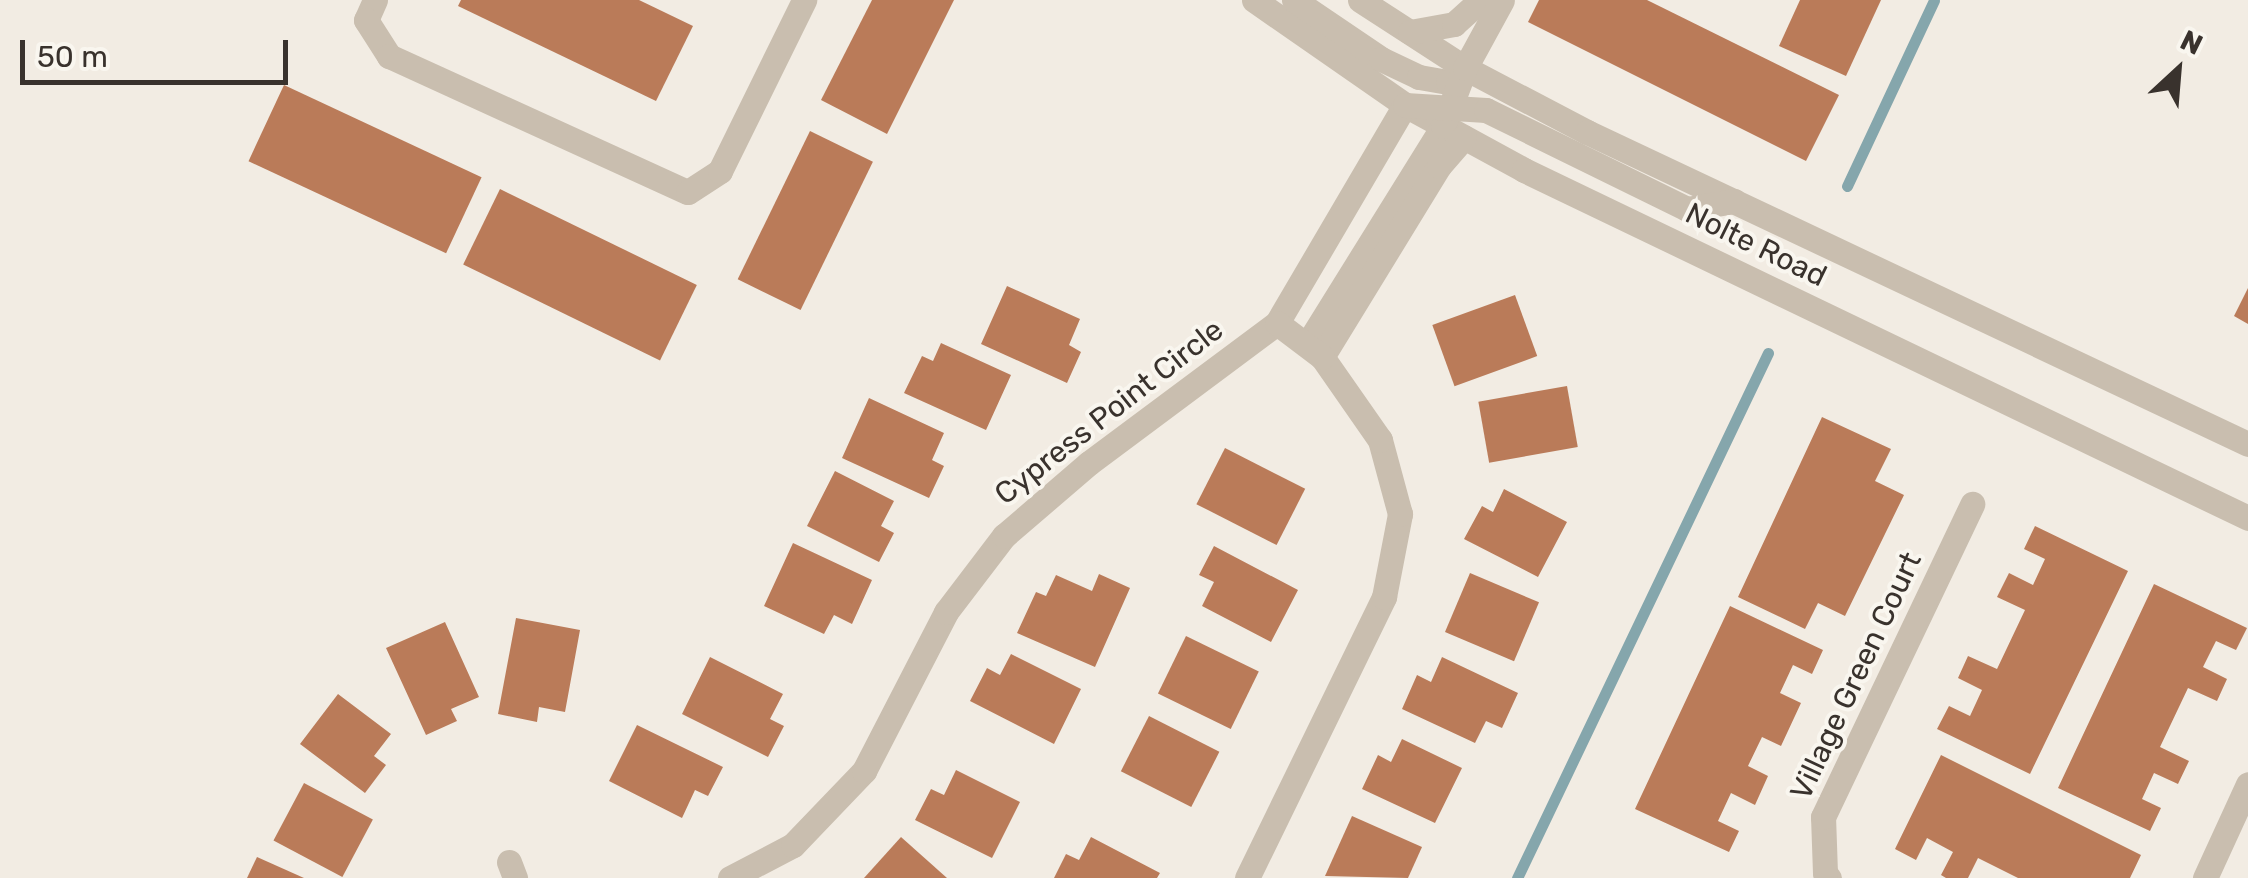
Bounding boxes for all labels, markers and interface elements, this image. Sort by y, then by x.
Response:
scale bar [25,20,292,82]
north arrow [2128,20,2228,120]
text: N [2175,23,2208,62]
text: 50 m [37,39,108,75]
street label: Nolte Road [1680,195,1832,295]
street label: Cypress Point Circle [988,312,1230,512]
street label: Village Green Court [1783,546,1929,806]

